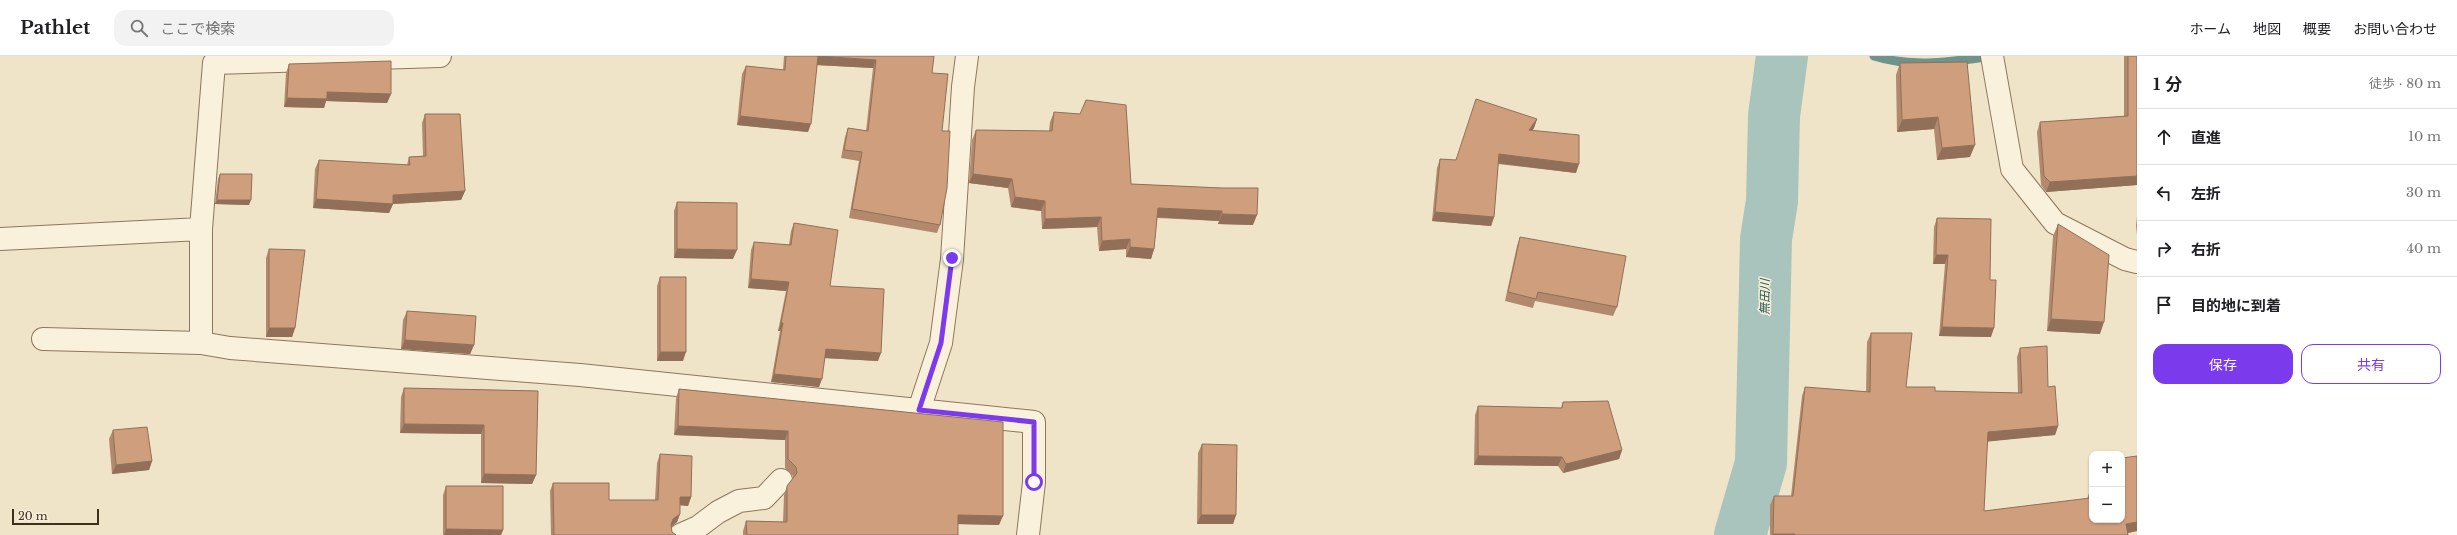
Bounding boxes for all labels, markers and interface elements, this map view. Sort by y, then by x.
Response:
search box [114,10,394,46]
text: Pathlet [20,16,90,39]
icon: search [128,17,150,39]
text: ここで検索 [160,19,235,38]
text: ホーム [2189,20,2231,38]
text: 地図 [2253,20,2281,38]
text: 概要 [2303,20,2331,38]
text: お問い合わせ [2353,20,2437,38]
text: 1 分 [2153,74,2182,95]
text: 徒歩 · 80 m [2369,75,2441,92]
icon: ahead [2153,126,2175,148]
text: 直進 [2191,128,2221,147]
text: 10 m [2408,128,2441,145]
icon: left [2153,182,2175,204]
text: 左折 [2191,184,2221,203]
text: 30 m [2406,184,2441,201]
icon: right [2153,238,2175,260]
text: 右折 [2191,240,2221,259]
text: 40 m [2406,240,2441,257]
route end [943,249,961,267]
water label: 無田川 [1757,277,1772,315]
icon: arrive [2153,294,2175,316]
text: 目的地に到着 [2191,296,2281,315]
button: 保存 [2153,344,2293,384]
button: 共有 [2301,344,2441,384]
map controls [2089,451,2125,523]
button: + [2089,451,2125,487]
route start [1025,473,1043,491]
button: − [2089,487,2125,523]
scale bar [12,507,99,526]
text: 20 m [18,509,48,523]

